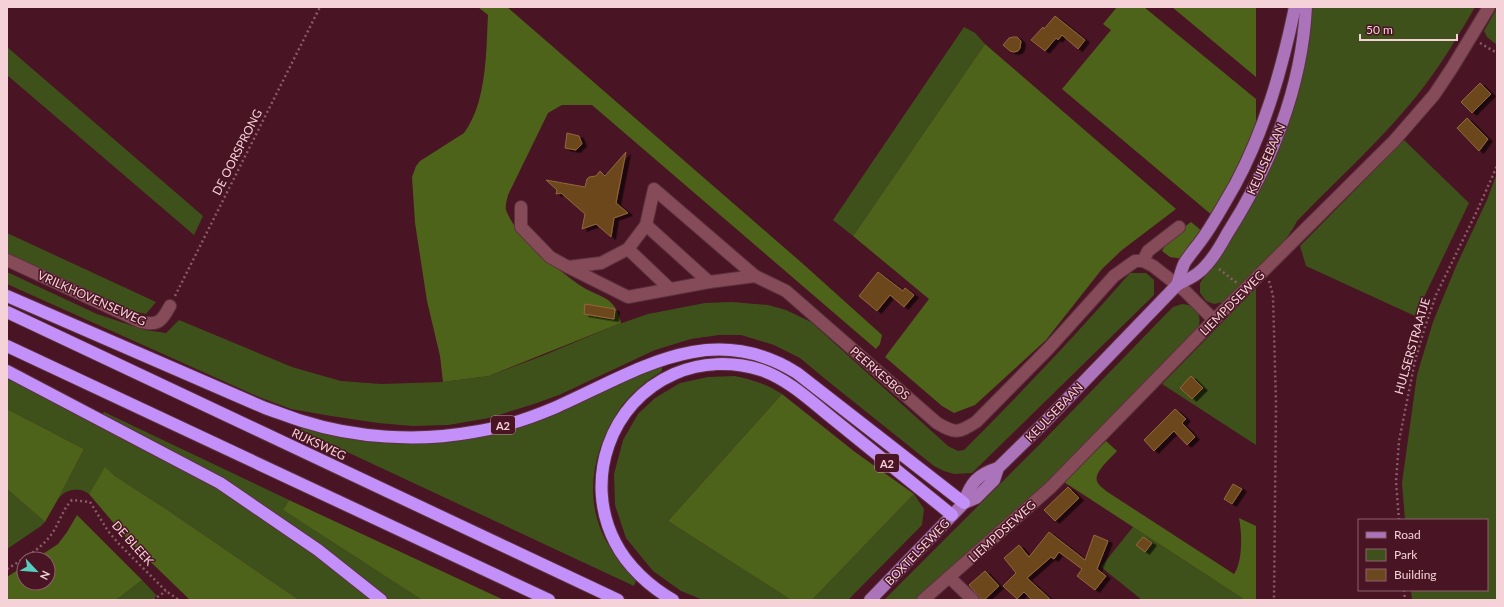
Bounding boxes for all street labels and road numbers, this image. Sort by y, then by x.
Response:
street label: DE OORSPRONG [209,106,265,198]
street label: KEULSEBAAN [1244,121,1288,197]
street label: VRILKHOVENSEWEG [35,267,149,329]
street label: LIEMPDSEWEG [1197,267,1268,338]
street label: HULSERSTRAATJE [1391,296,1433,396]
street label: PEERKESBOS [847,343,913,403]
street label: KEULSEBAAN [1022,379,1086,445]
road number: A2 [491,416,515,434]
street label: RIJKSWEG [289,425,349,463]
road number: A2 [875,454,899,472]
street label: LIEMPDSEWEG [965,497,1039,565]
street label: BOXTELSEWEG [882,516,953,588]
street label: DE BLEEK [109,518,157,568]

